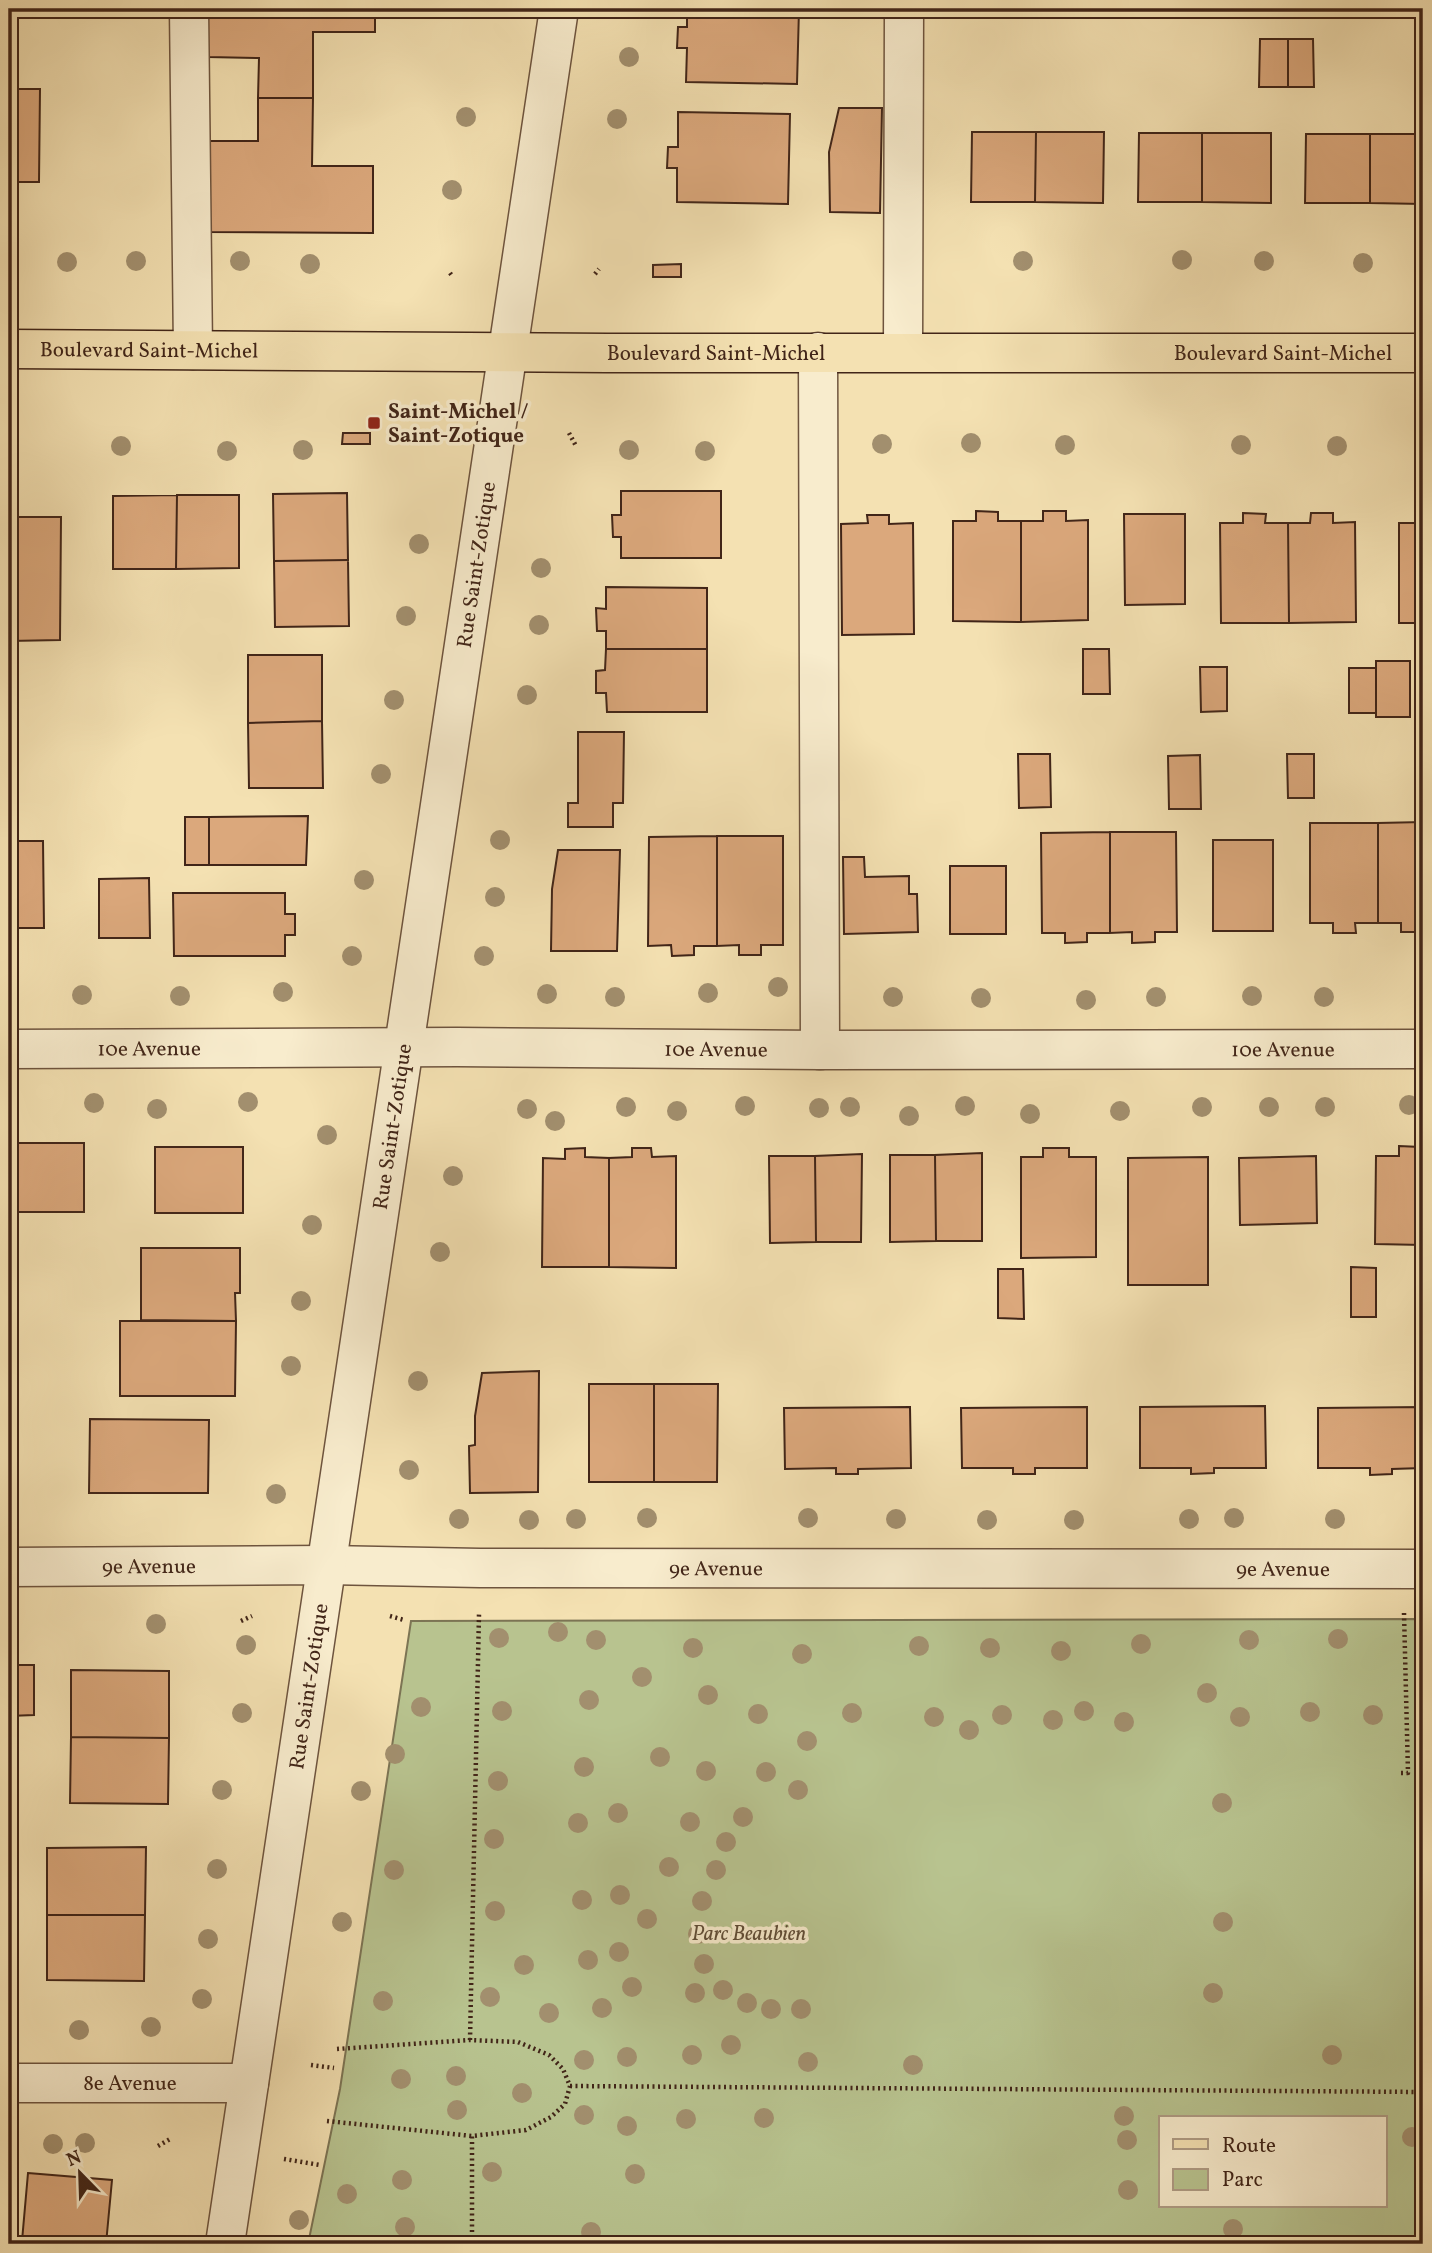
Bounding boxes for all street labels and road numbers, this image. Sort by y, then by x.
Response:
street label: Boulevard Saint-Michel [40,336,258,367]
street label: Boulevard Saint-Michel [607,340,825,369]
street label: Boulevard Saint-Michel [1174,340,1392,369]
street label: Rue Saint-Zotique [451,480,504,650]
street label: 10e Avenue [97,1035,201,1065]
street label: 10e Avenue [664,1036,768,1066]
street label: 10e Avenue [1231,1036,1335,1065]
street label: Rue Saint-Zotique [367,1042,420,1212]
street label: 9e Avenue [102,1553,196,1582]
street label: 9e Avenue [669,1555,763,1584]
street label: 9e Avenue [1236,1556,1330,1585]
street label: Rue Saint-Zotique [283,1601,337,1771]
street label: 8e Avenue [83,2070,177,2099]

